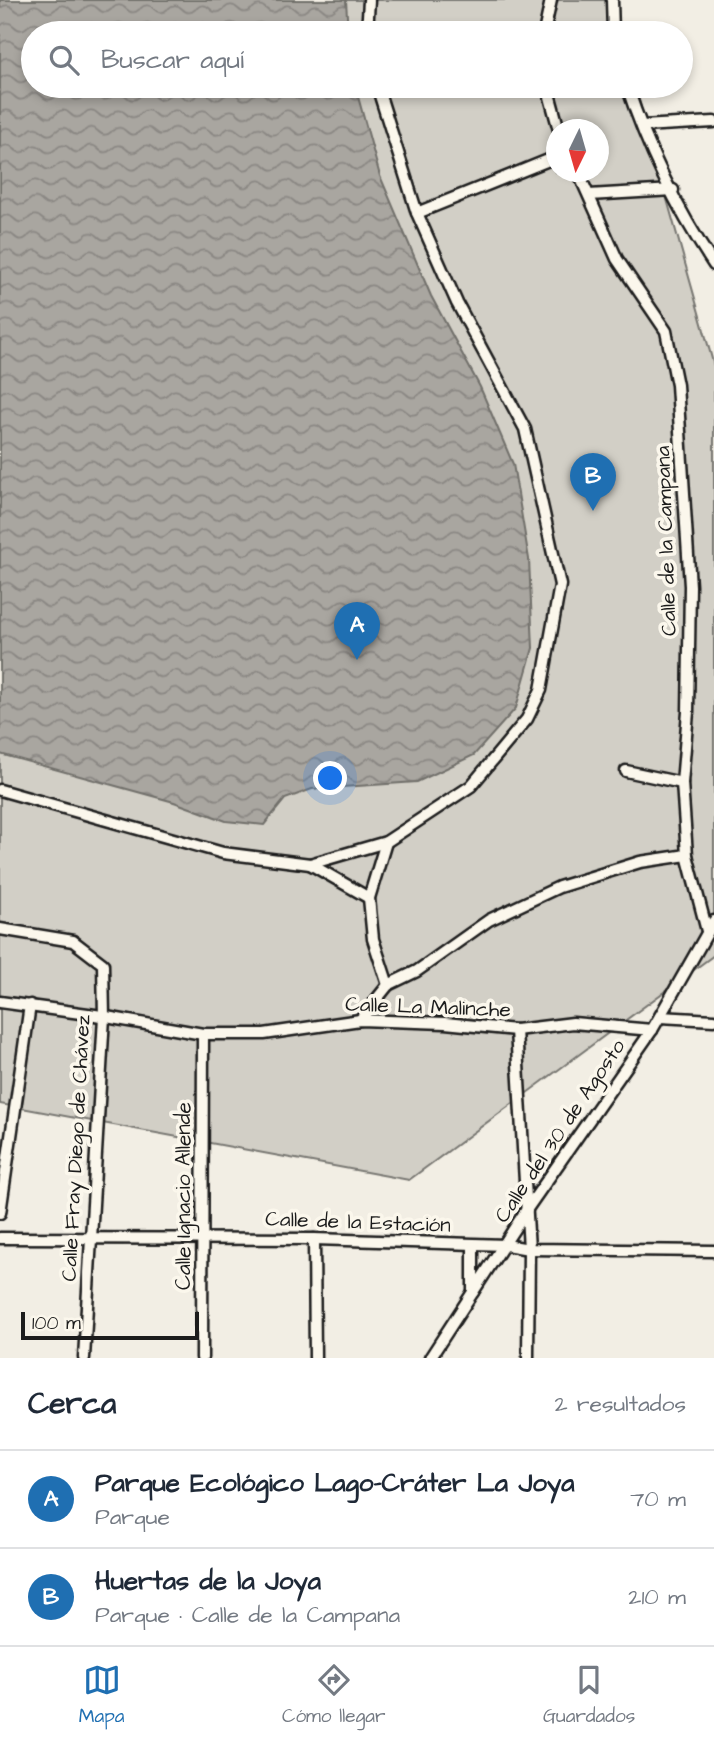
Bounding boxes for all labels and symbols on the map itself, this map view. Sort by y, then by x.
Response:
north arrow [546,119,609,182]
street label: Calle de la Campana [648,445,685,637]
pin: B [570,453,616,511]
pin: A [334,602,380,660]
your location [313,761,347,795]
street label: Calle La Malinche [345,990,511,1024]
street label: Calle Fray Diego de Chávez [55,1013,99,1282]
street label: Calle del 30 de Agosto [488,1033,634,1230]
street label: Calle Ignacio Allende [169,1102,200,1290]
street label: Calle de la Estación [265,1204,451,1240]
scale bar [21,1309,200,1341]

